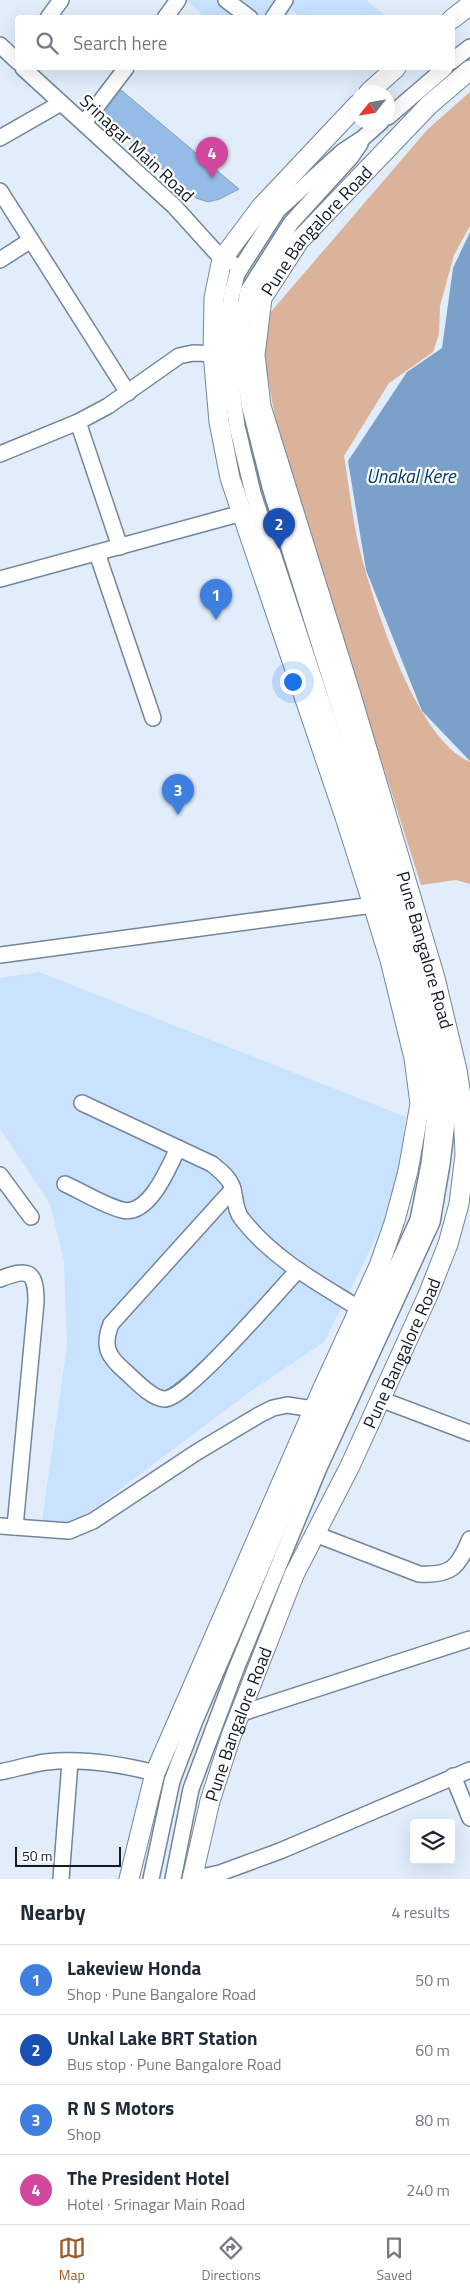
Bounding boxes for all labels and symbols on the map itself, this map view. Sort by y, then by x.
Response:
north arrow [350,85,395,130]
street label: Srinagar Main Road [74,88,200,208]
pin: 4 [196,137,228,178]
street label: Pune Bangalore Road [254,159,378,301]
water label: Unakal Kere [367,461,457,490]
pin: 2 [263,508,295,549]
pin: 1 [200,579,232,620]
your location [280,669,306,695]
pin: 3 [162,774,194,815]
street label: Pune Bangalore Road [390,868,460,1032]
street label: Pune Bangalore Road [355,1274,447,1433]
street label: Pune Bangalore Road [197,1643,278,1805]
scale bar [15,1844,121,1867]

